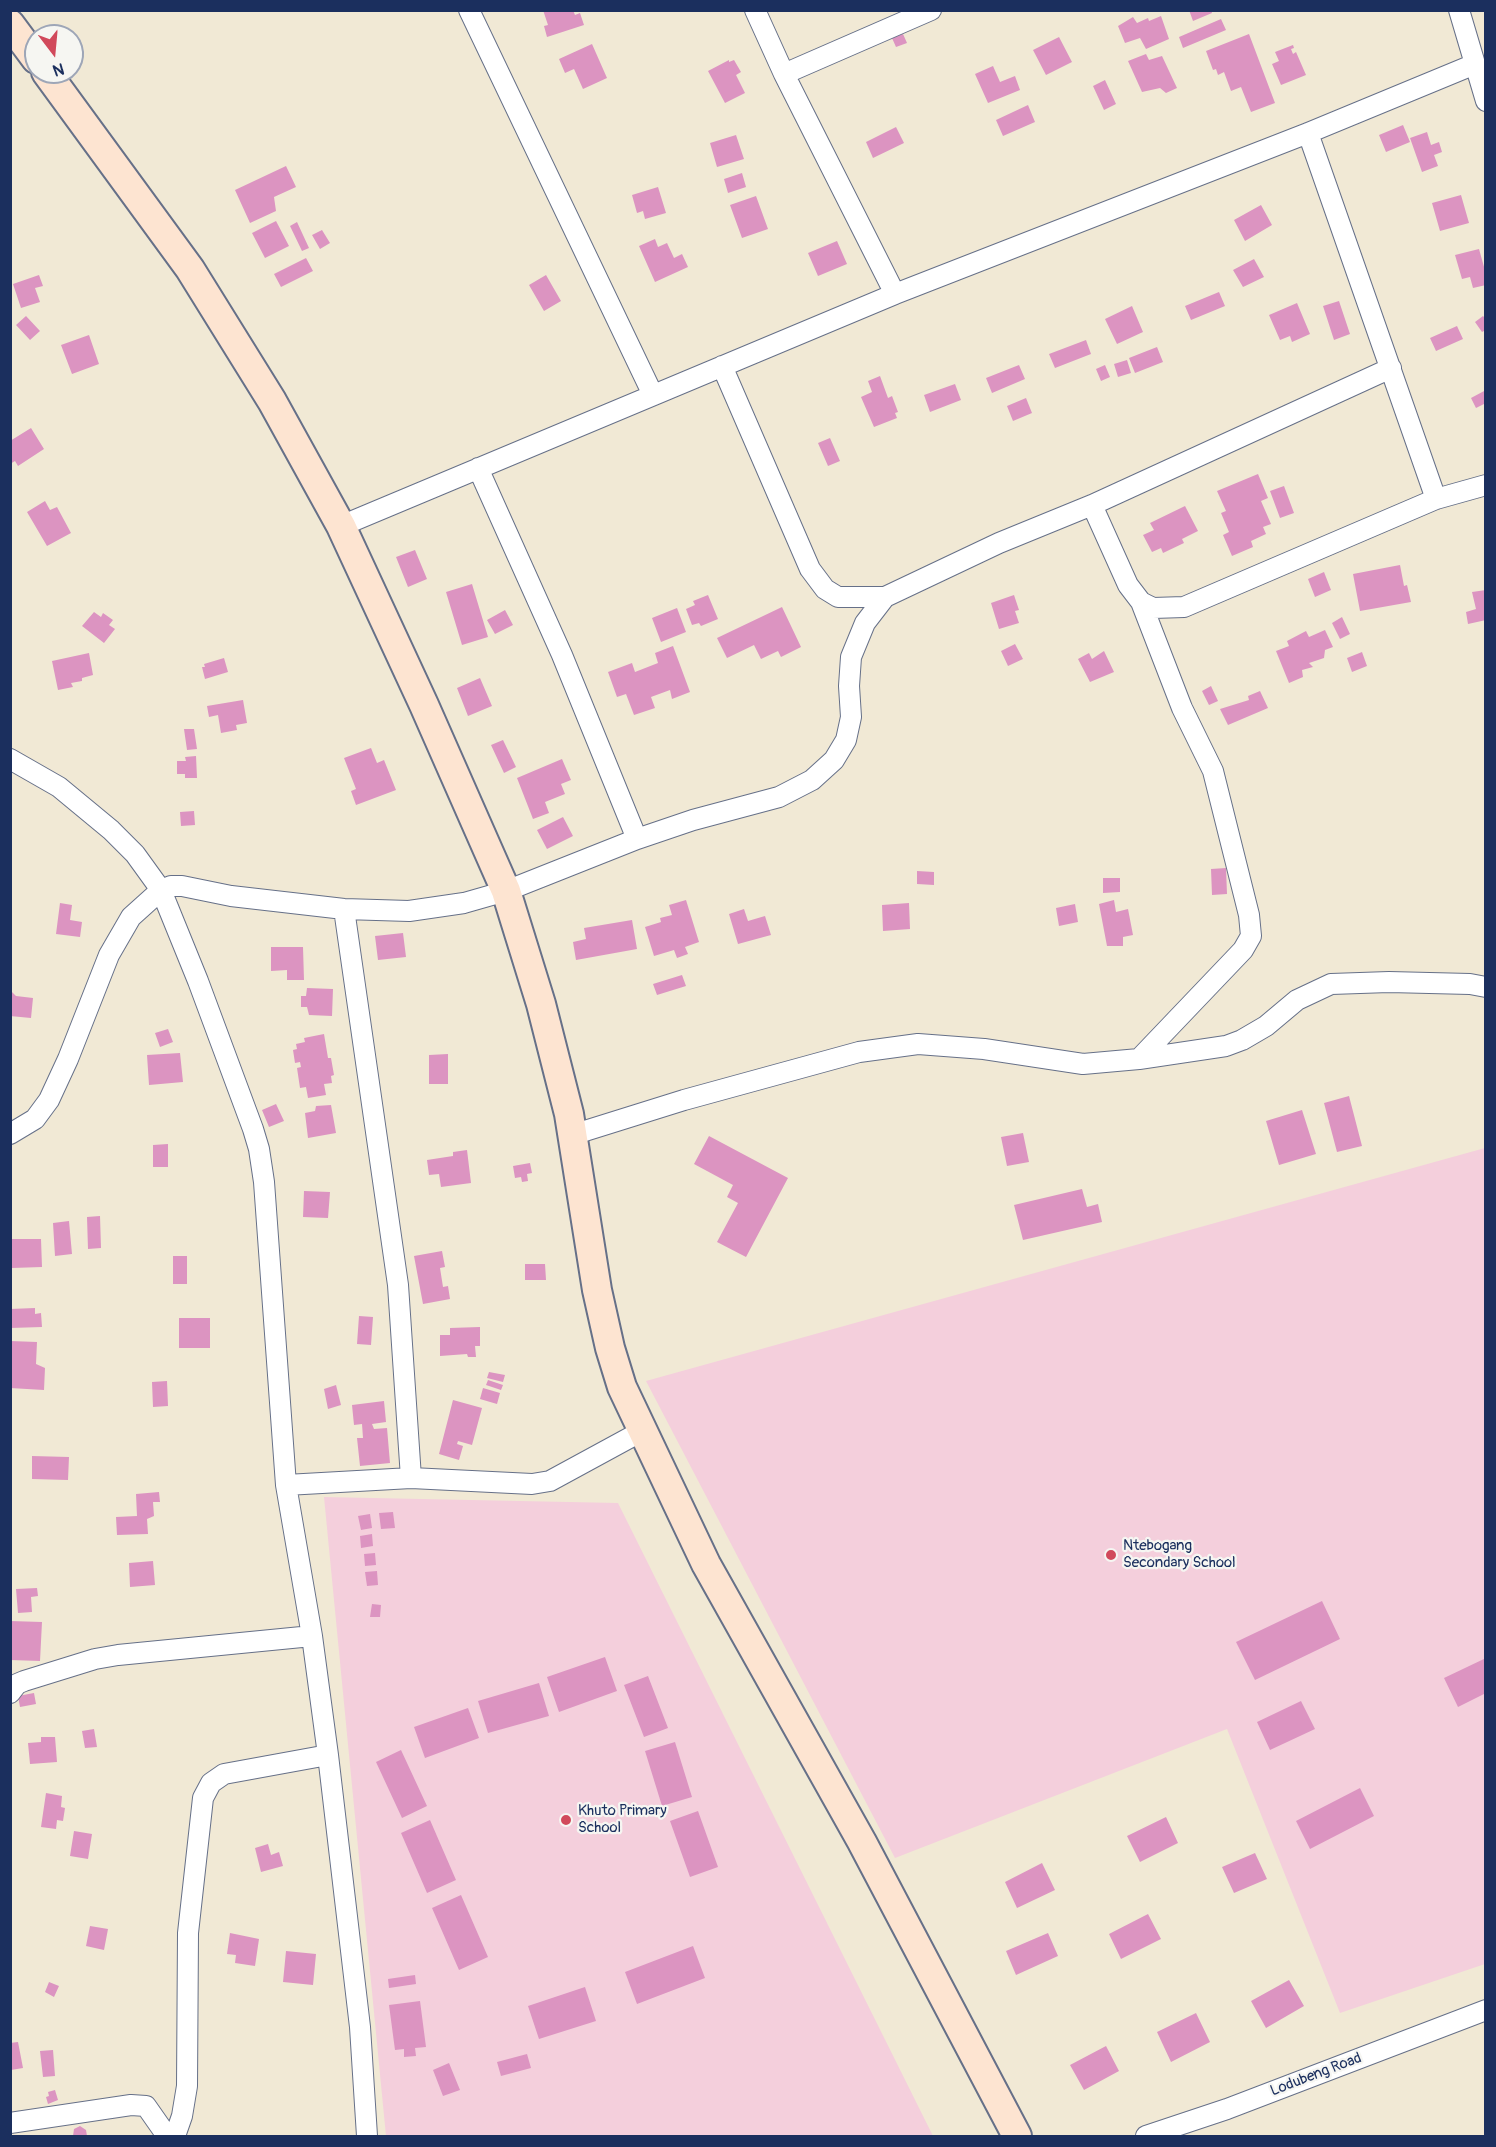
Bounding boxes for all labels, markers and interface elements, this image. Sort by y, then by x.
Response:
north arrow [24,24,84,84]
text: N [50,58,66,80]
place label: Ntebogang Secondary School [1123,1537,1236,1572]
marker: Ntebogang Secondary School [1104,1548,1118,1562]
place label: Khuto Primary School [578,1802,667,1837]
marker: Khuto Primary School [559,1813,573,1827]
street label: Lodubeng Road [1268,2049,1364,2101]

